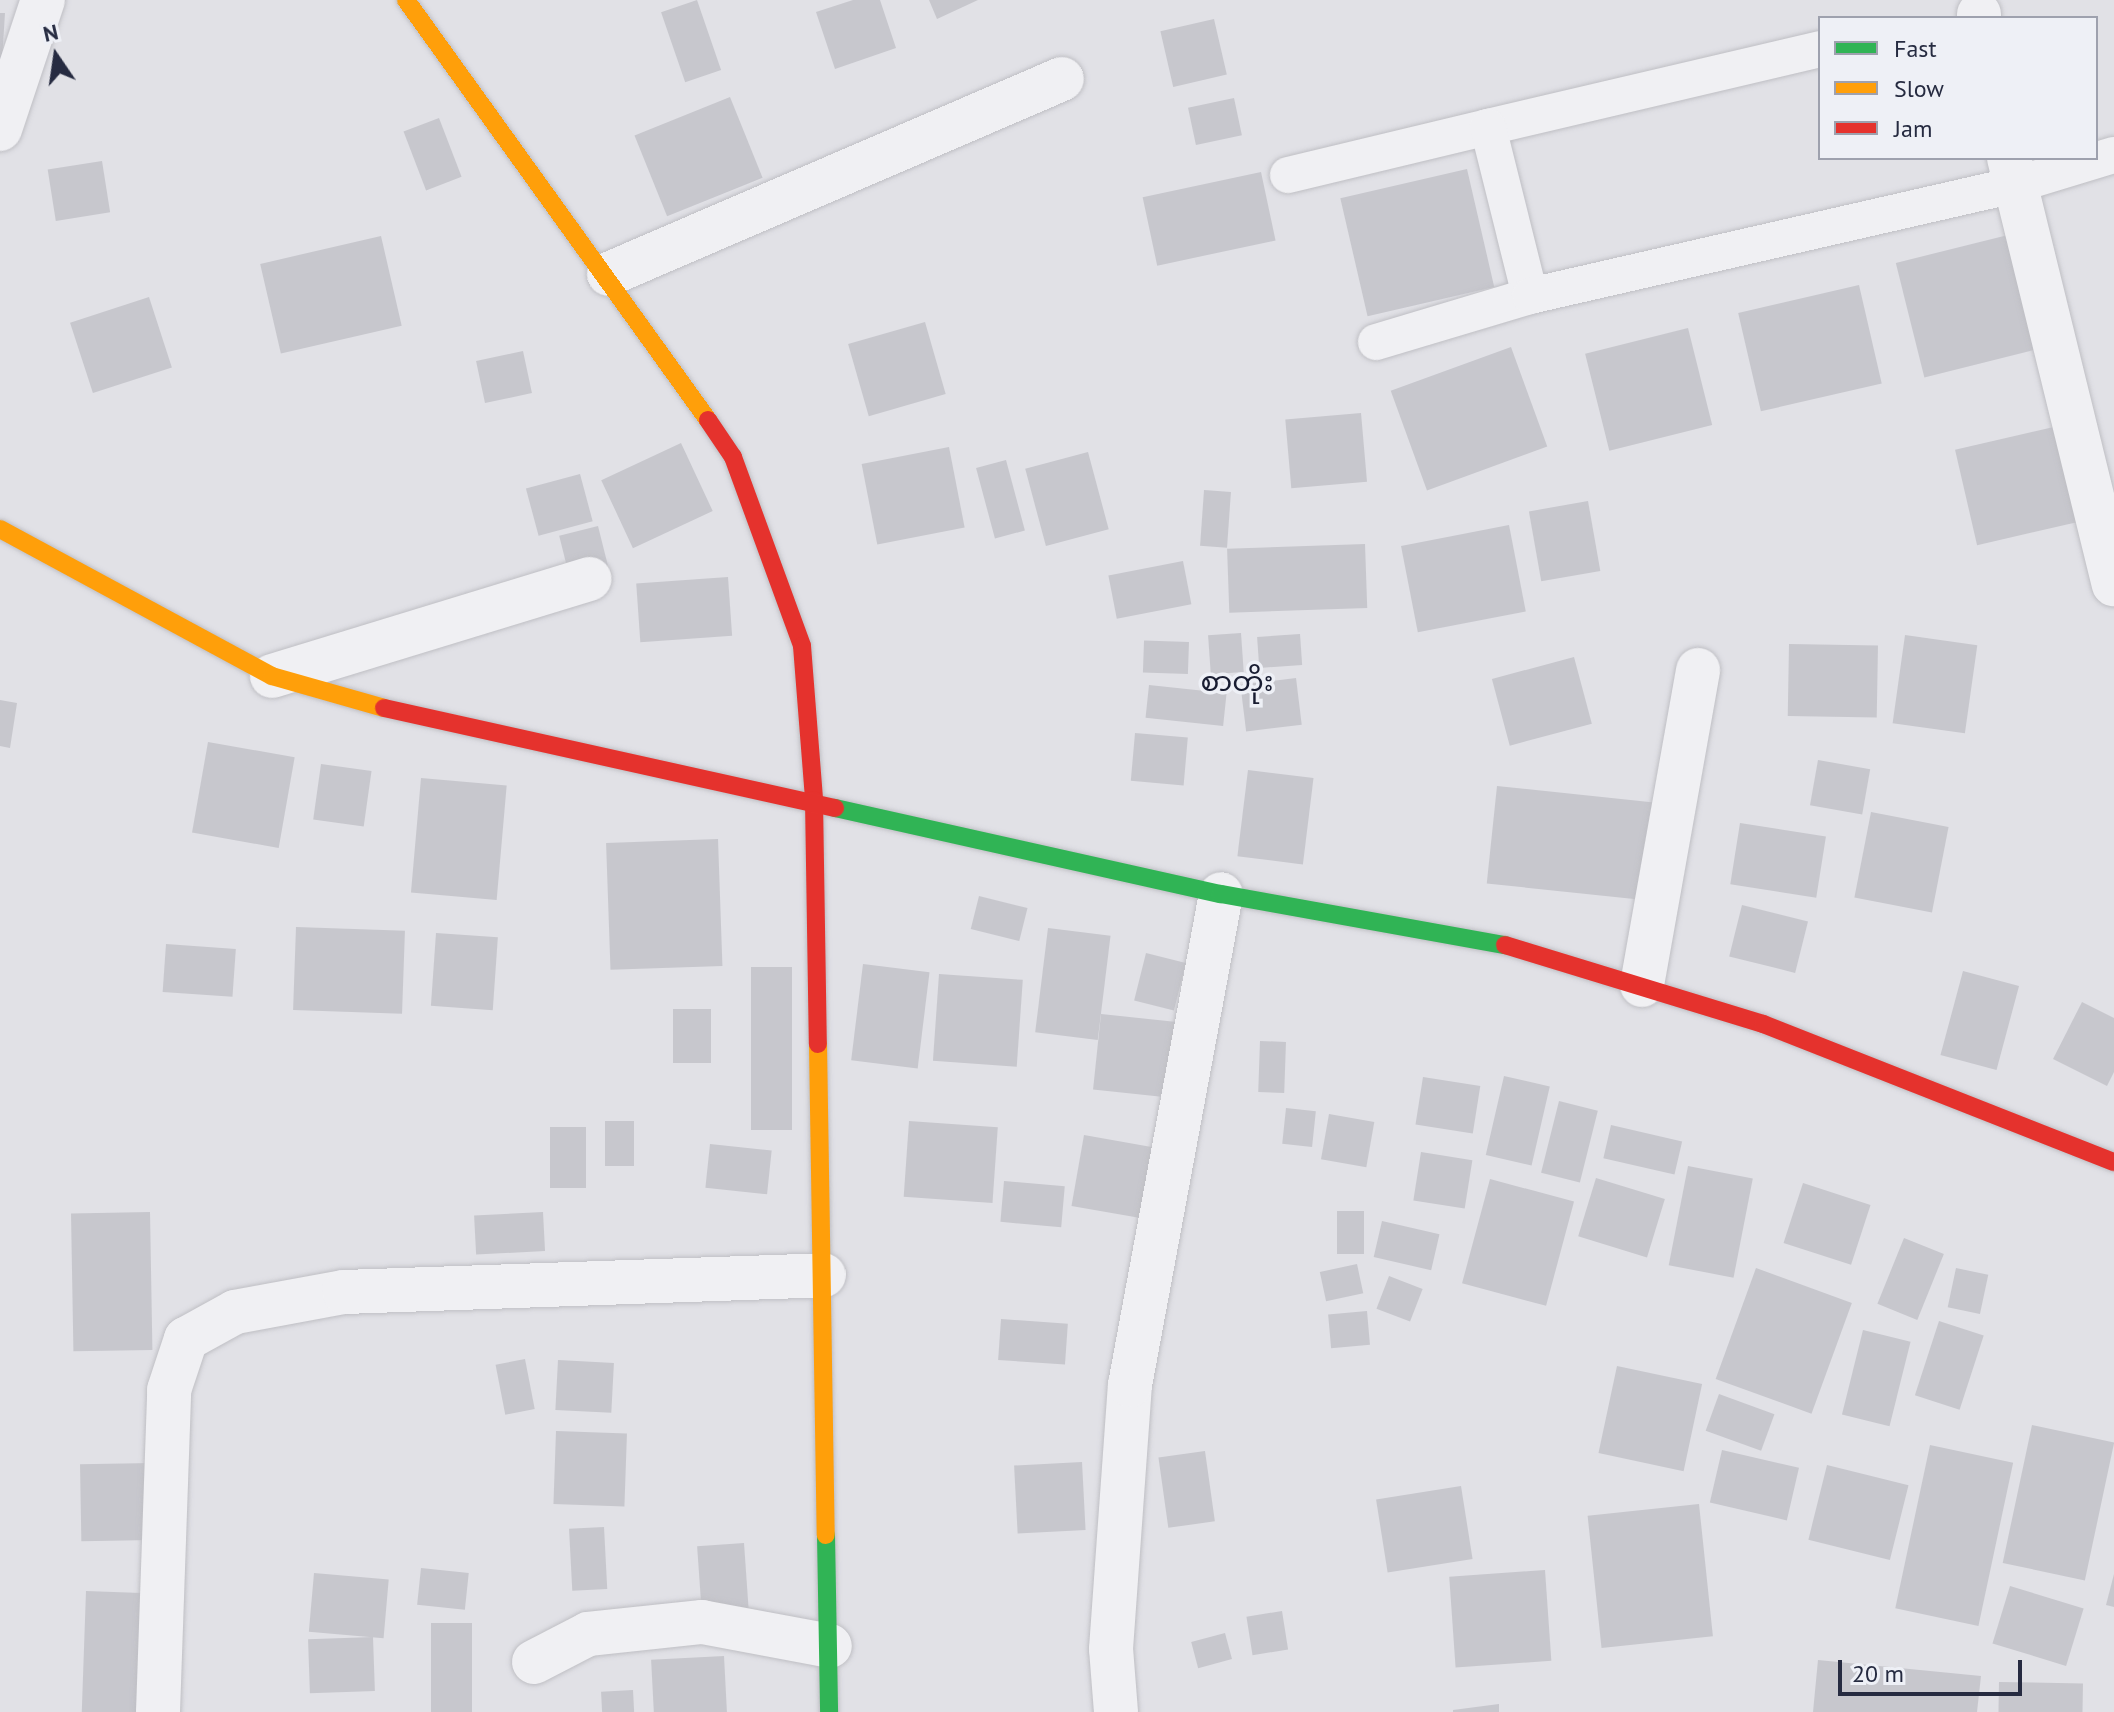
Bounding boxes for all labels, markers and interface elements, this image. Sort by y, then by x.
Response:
north arrow [16,16,96,96]
legend [1818,16,2098,160]
text: N [40,17,61,48]
text: Fast [1894,33,1937,64]
text: Slow [1894,73,1944,104]
text: Jam [1894,113,1932,144]
district label: စာတိုး [1201,664,1273,698]
scale bar [1842,1644,2026,1694]
text: 20 m [1852,1658,1904,1689]

